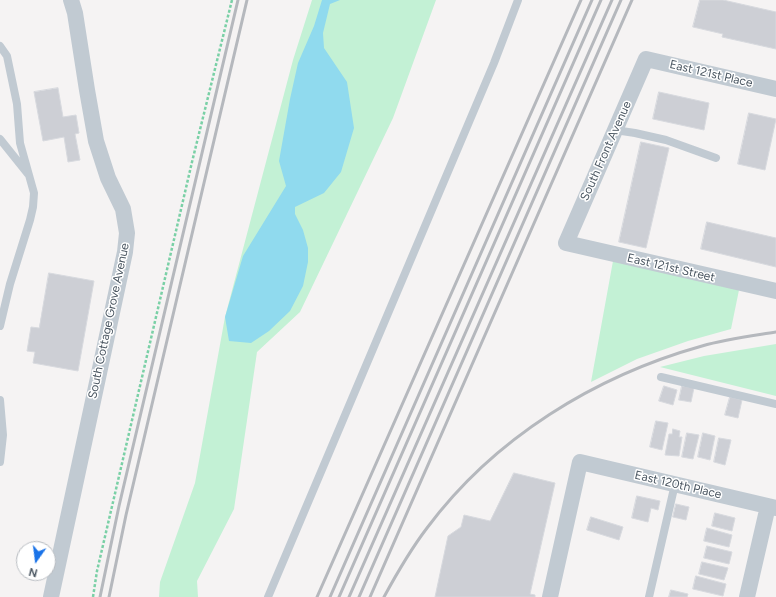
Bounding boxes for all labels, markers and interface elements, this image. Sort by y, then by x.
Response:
street label: East 121st Place [668,57,754,91]
street label: South Front Avenue [578,99,634,203]
street label: South Cottage Grove Avenue [85,242,133,400]
street label: East 121st Street [626,251,716,285]
street label: East 120th Place [633,468,723,502]
north arrow [16,541,56,581]
text: N [28,565,39,579]

